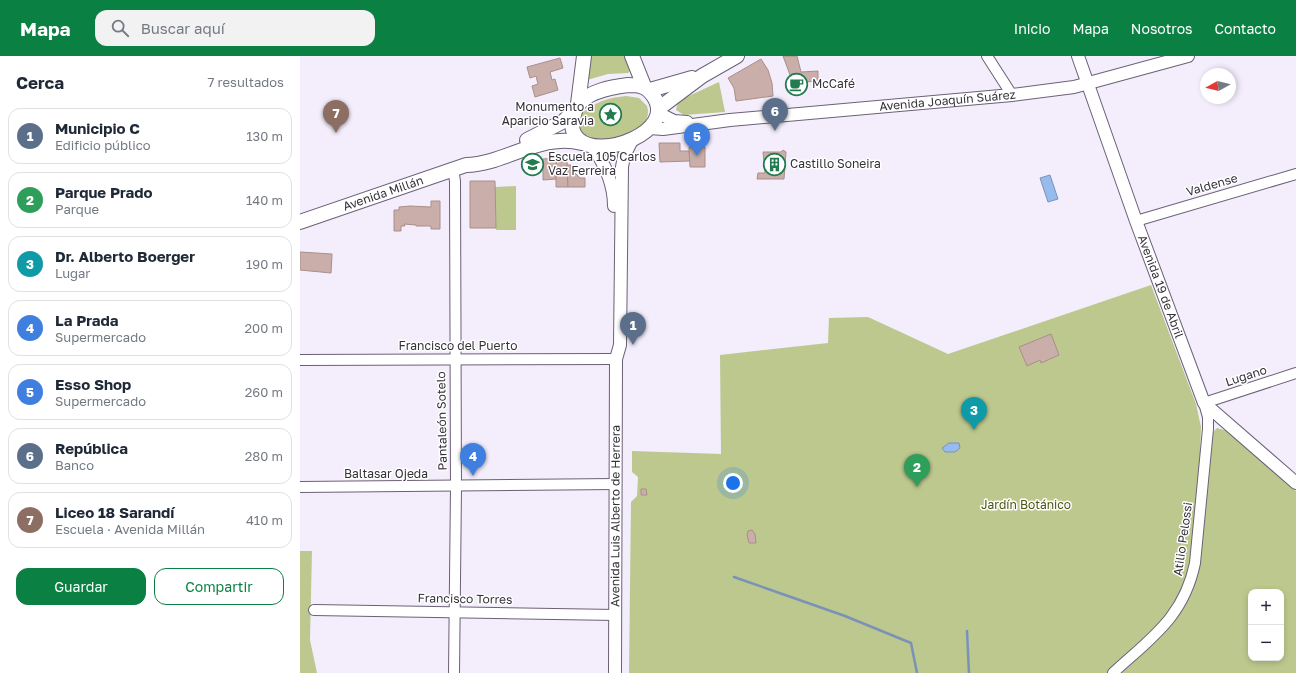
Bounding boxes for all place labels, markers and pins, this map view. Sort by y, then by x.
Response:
cafe icon: McCafé [784,71,810,97]
place label: McCafé [812,76,855,91]
pin: 6 [762,98,788,131]
place label: Monumento a Aparicio Saravia [502,99,594,128]
pin: 7 [323,100,349,133]
place icon: Monumento a Aparicio Saravia [597,101,623,127]
pin: 5 [684,123,710,156]
place label: Escuela 105 Carlos Vaz Ferreira [548,149,656,178]
school or university icon: Escuela 105 Carlos Vaz Ferreira [519,151,545,177]
building icon: Castillo Soneira [761,151,787,177]
place label: Castillo Soneira [790,156,881,171]
pin: 1 [620,312,646,345]
pin: 3 [961,397,987,430]
pin: 4 [460,443,486,476]
pin: 2 [904,454,930,487]

